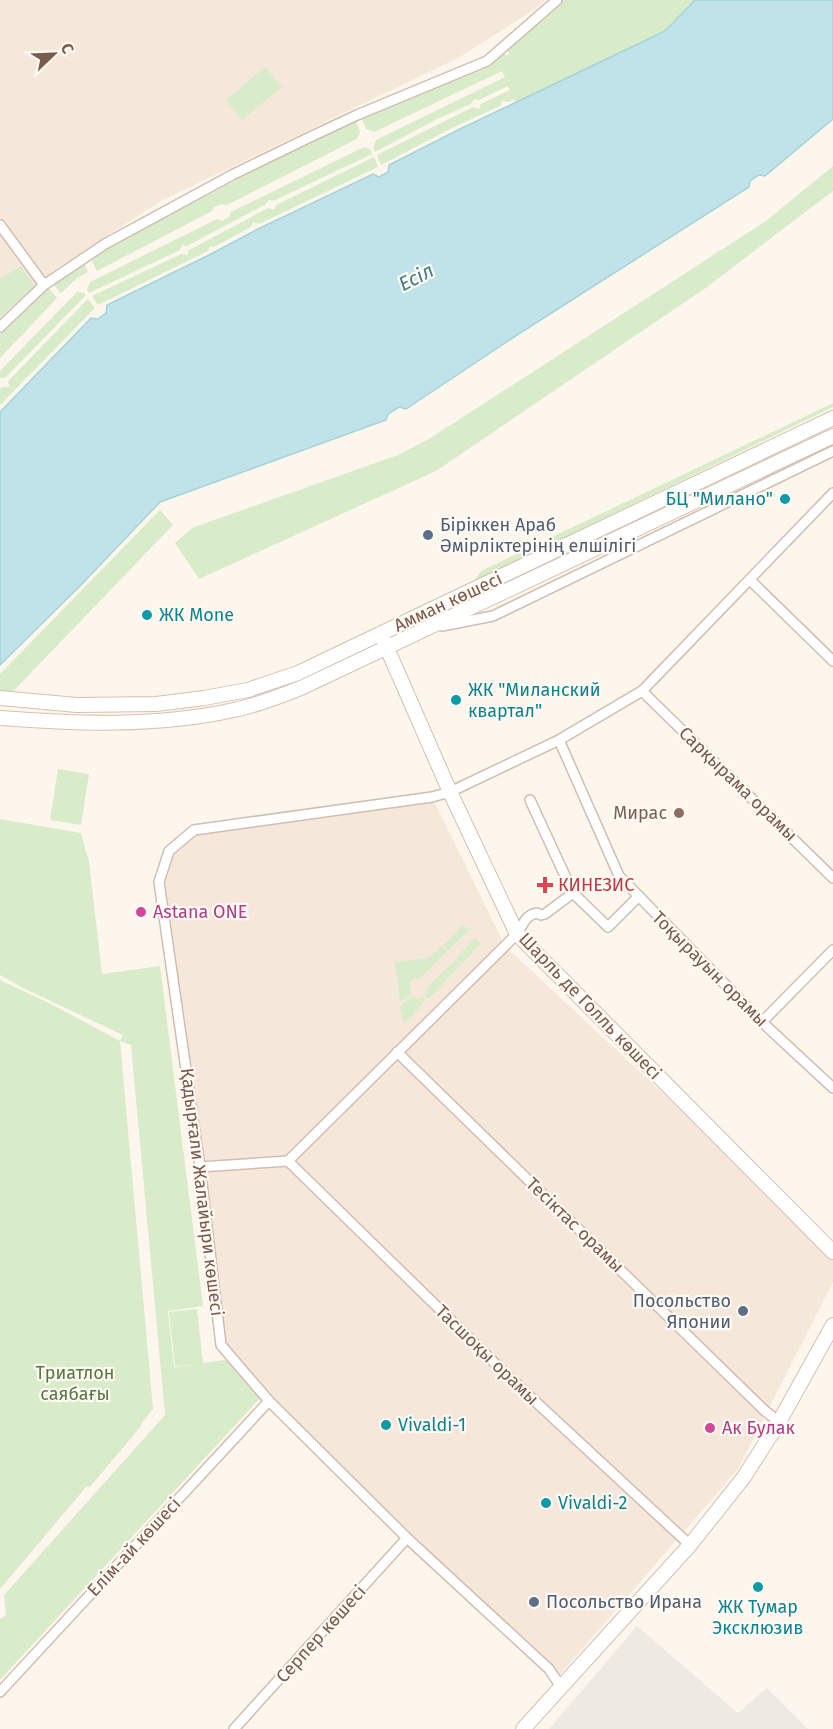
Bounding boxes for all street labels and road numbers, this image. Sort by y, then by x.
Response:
street label: Амман көшесі [390,567,506,637]
street label: Сарқырама орамы [674,722,802,846]
street label: Тоқырауын орамы [647,906,773,1032]
street label: Шарль де Голль көшесі [514,928,666,1084]
street label: Қадырғали Жалайыри көшесі [176,1067,228,1317]
street label: Тесіктас орамы [521,1173,629,1277]
street label: Тасшоқы орамы [431,1300,543,1410]
street label: Елім-ай көшесі [83,1493,185,1601]
street label: Серпер көшесі [271,1581,371,1687]

